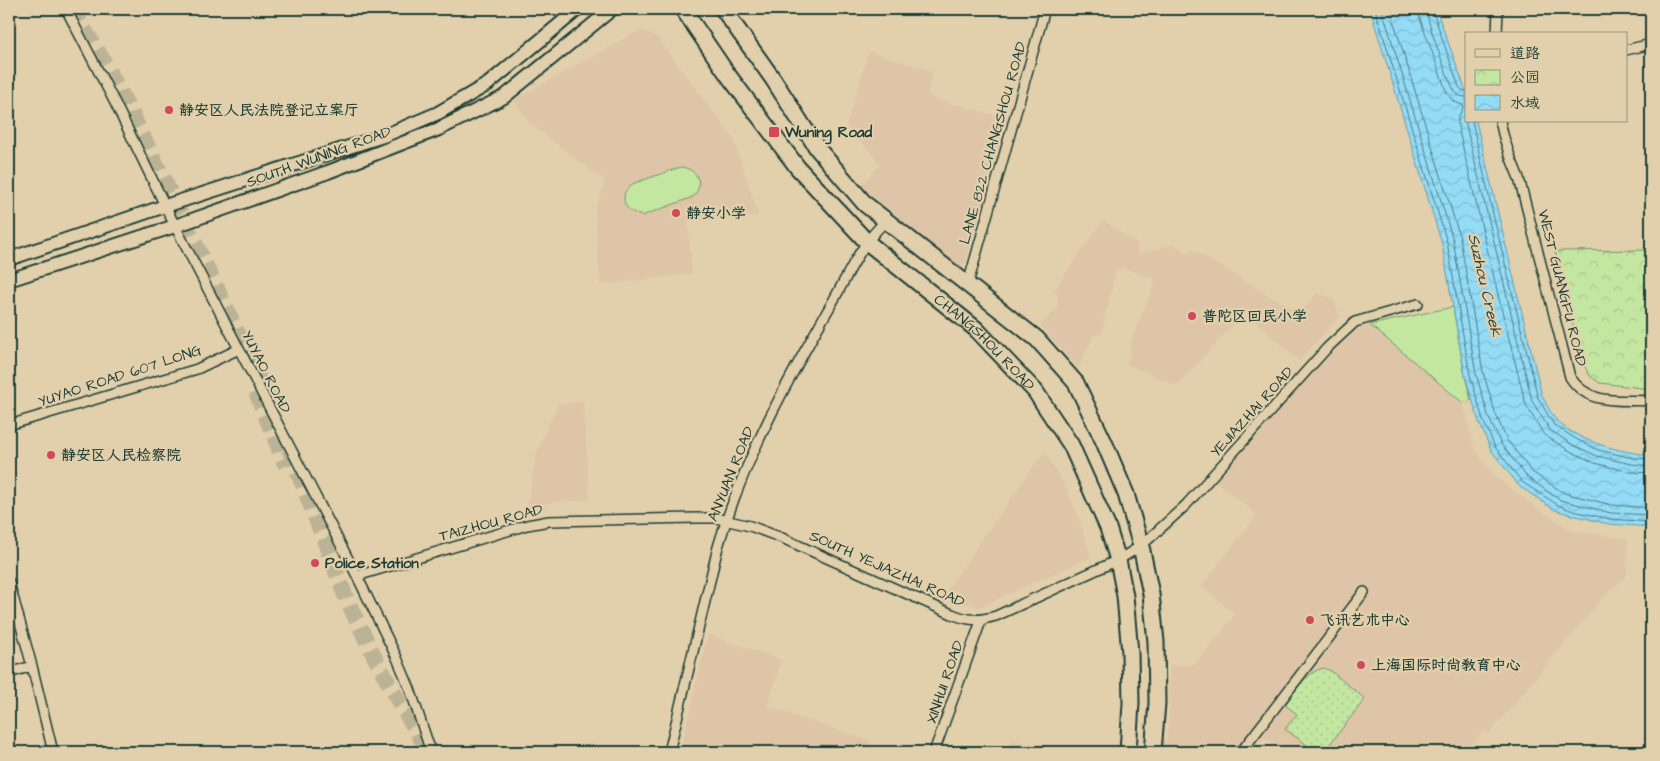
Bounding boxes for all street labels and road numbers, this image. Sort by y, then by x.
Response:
street label: LANE 822 CHANGSHOU ROAD [954,39,1032,247]
street label: SOUTH WUNING ROAD [244,121,395,193]
street label: WEST GUANGFU ROAD [1532,207,1592,369]
street label: CHANGSHOU ROAD [929,289,1040,395]
street label: YUYAO ROAD [236,327,296,417]
street label: YUYAO ROAD 607 LONG [36,339,205,412]
street label: YEJIAZHAI ROAD [1206,362,1299,462]
street label: ANYUAN ROAD [702,423,760,525]
street label: TAIZHOU ROAD [437,499,545,547]
street label: SOUTH YEJIAZHAI ROAD [806,525,968,613]
street label: XINHUI ROAD [921,637,969,726]

